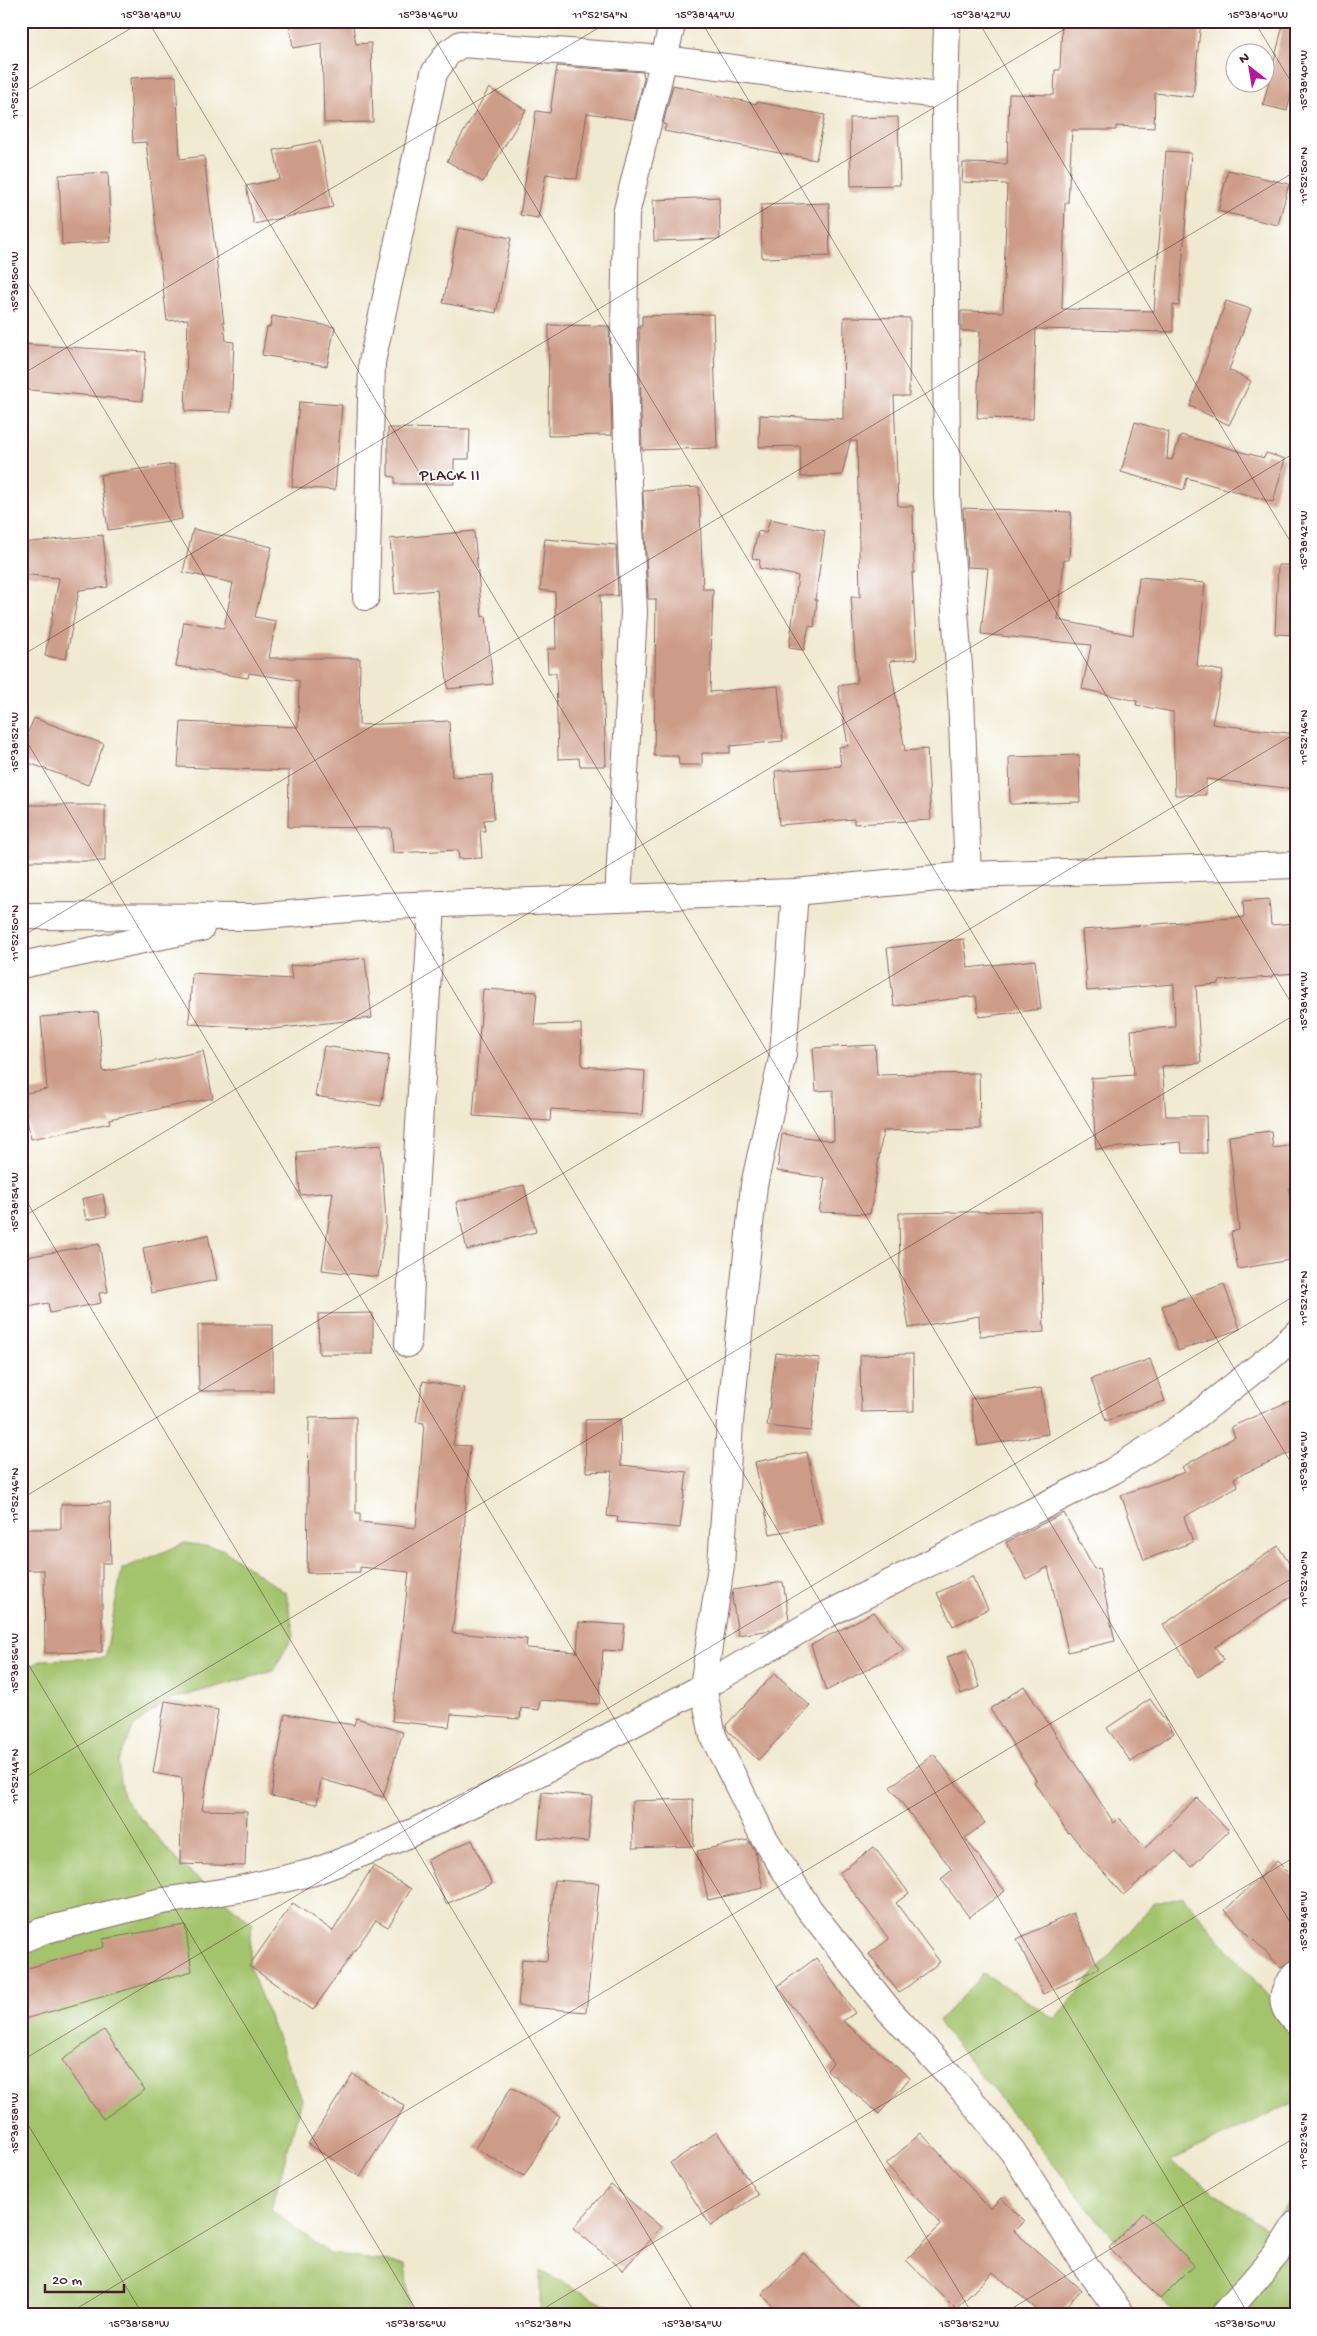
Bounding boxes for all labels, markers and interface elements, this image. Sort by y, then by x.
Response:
text: 15°38'48"W [120,9,181,23]
text: 15°38'46"W [397,9,458,23]
text: 11°52'54"N [571,9,628,23]
text: 15°38'44"W [675,9,734,23]
text: 15°38'42"W [950,9,1011,23]
text: 15°38'40"W [1227,9,1288,23]
north arrow [1224,42,1274,92]
text: N [1236,49,1253,69]
text: 15°38'40"W [1298,50,1312,111]
text: 11°52'56"N [9,63,23,120]
text: 11°52'50"N [1298,147,1312,204]
text: 15°38'50"W [9,252,23,313]
district label: PLACK II [418,468,481,487]
text: 15°38'42"W [1298,510,1312,571]
text: 11°52'46"N [1298,709,1312,765]
text: 15°38'52"W [9,712,23,773]
text: 11°52'50"N [9,905,23,962]
text: 15°38'44"W [1298,972,1312,1031]
text: 15°38'54"W [9,1172,23,1233]
text: 11°52'42"N [1298,1270,1312,1326]
text: 15°38'46"W [1298,1431,1312,1492]
text: 11°52'46"N [9,1467,23,1523]
text: 11°52'40"N [1298,1551,1312,1608]
text: 15°38'56"W [9,1633,23,1694]
text: 11°52'44"N [9,1749,23,1804]
text: 15°38'48"W [1298,1891,1312,1952]
text: 15°38'58"W [9,2093,23,2154]
text: 11°52'36"N [1298,2113,1312,2170]
scale bar [45,2261,124,2293]
text: 20 m [52,2272,82,2290]
text: 15°38'58"W [108,2318,169,2332]
text: 15°38'56"W [385,2318,446,2332]
text: 11°52'38"N [514,2318,571,2332]
text: 15°38'54"W [661,2318,722,2332]
text: 15°38'52"W [938,2318,999,2332]
text: 15°38'50"W [1214,2318,1275,2332]

